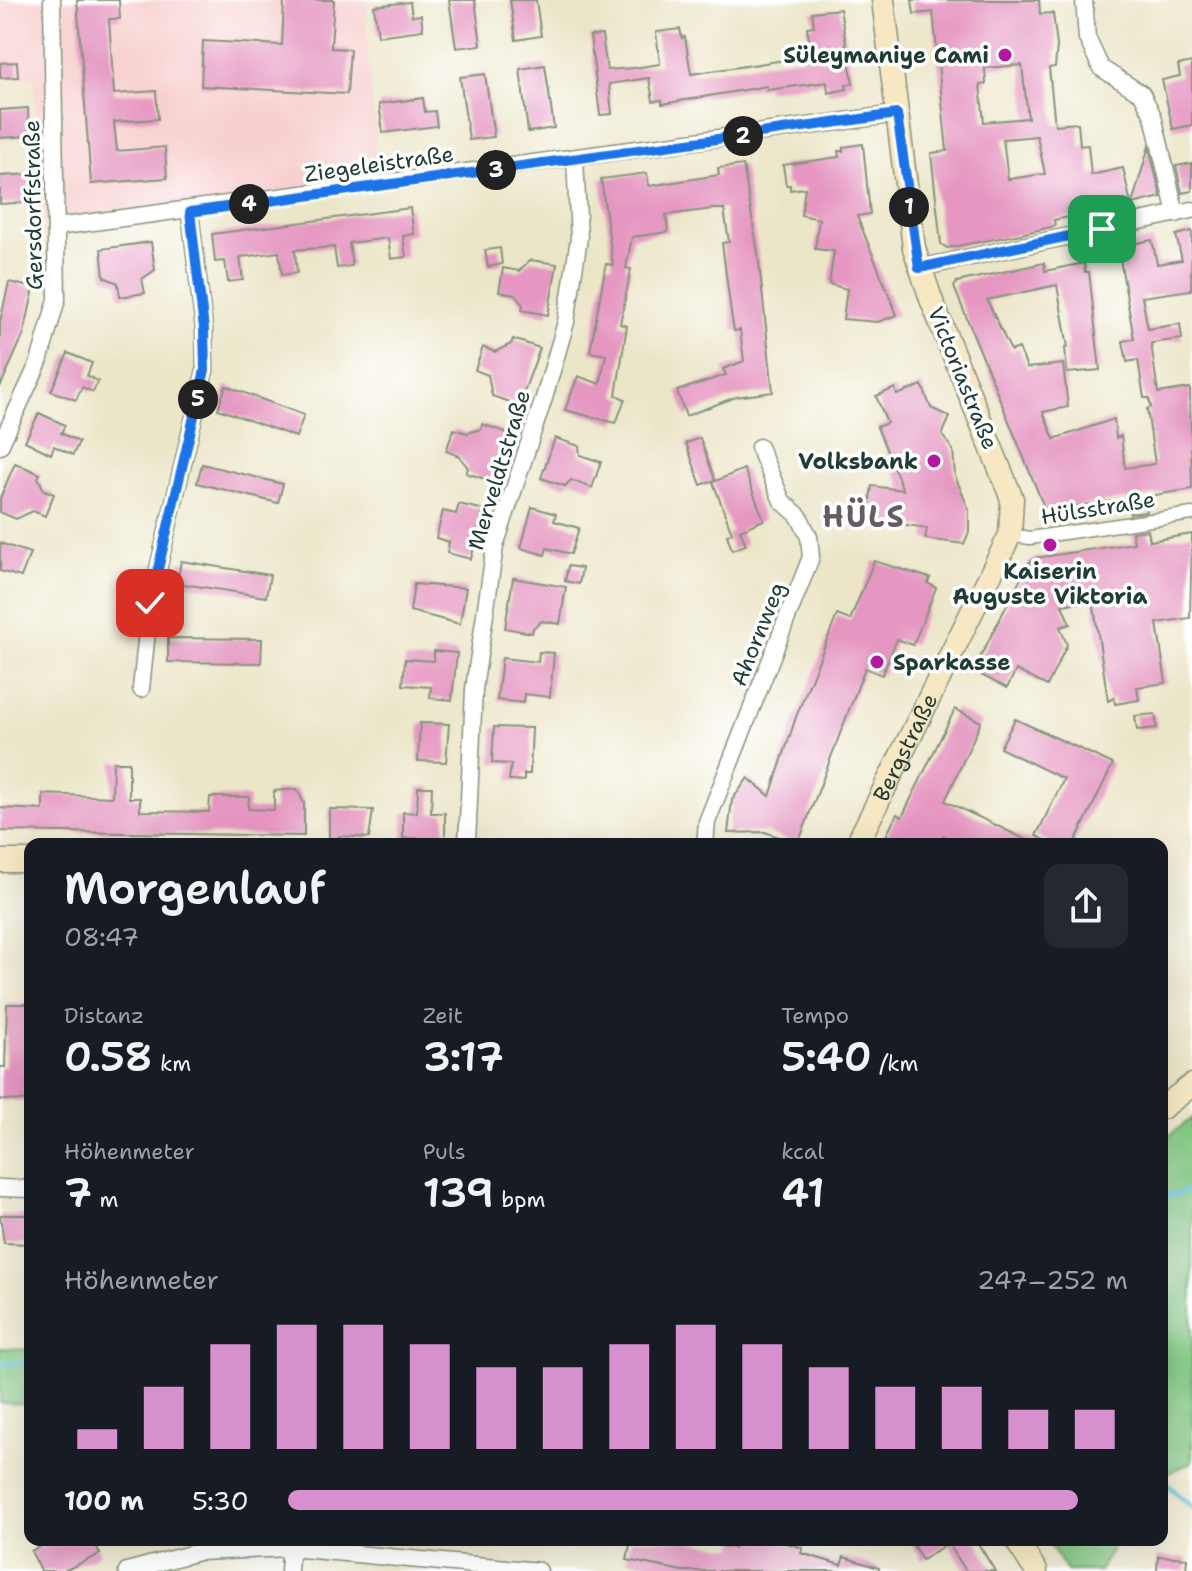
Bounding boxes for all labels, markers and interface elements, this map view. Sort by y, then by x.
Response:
place label: Süleymaniye Cami [783,41,989,70]
marker: Süleymaniye Cami [996,46,1014,64]
pin: 2 [723,116,763,156]
street label: Gersdorffstraße [17,120,49,290]
text: 2 [735,121,751,150]
street label: Ziegeleistraße [302,139,456,189]
pin: 3 [476,150,516,190]
text: 3 [488,155,504,184]
pin: 4 [229,184,269,224]
pin: 1 [889,187,929,227]
text: 4 [241,189,257,218]
text: 1 [904,192,914,221]
pin [1068,195,1136,263]
icon: arrive [1080,207,1124,251]
street label: Victoriastraße [921,302,1005,454]
pin: 5 [178,379,218,419]
text: 5 [191,384,205,413]
street label: Merveldtstraße [461,386,537,554]
place label: Volksbank [798,447,918,476]
marker: Volksbank [925,452,943,470]
street label: Hülsstraße [1039,485,1157,531]
district label: HÜLS [822,496,906,537]
marker: Kaiserin Auguste Viktoria [1041,536,1059,554]
place label: Kaiserin Auguste Viktoria [952,557,1148,611]
pin [116,569,184,637]
street label: Ahornweg [724,578,792,690]
icon: check [128,581,172,625]
place label: Sparkasse [893,648,1010,677]
marker: Sparkasse [868,653,886,671]
street label: Bergstraße [866,688,944,806]
text: Morgenlauf [64,859,326,918]
button: share [1044,864,1128,948]
text: 08:47 [64,919,139,954]
text: Distanz [64,1001,144,1030]
text: Zeit [423,1001,463,1030]
text: Tempo [781,1001,849,1030]
text: 0.58 [64,1030,153,1084]
text: 3:17 [423,1030,504,1084]
text: 5:40 [781,1030,872,1084]
text: km [153,1049,191,1078]
text: /km [872,1049,918,1078]
text: Höhenmeter [64,1137,195,1166]
text: Puls [423,1137,466,1166]
text: kcal [781,1137,824,1166]
text: 7 [64,1166,92,1220]
text: 139 [423,1166,494,1220]
text: 41 [781,1166,825,1220]
text: m [92,1185,118,1214]
text: bpm [494,1185,545,1214]
text: Höhenmeter [64,1262,219,1297]
text: 247–252 m [977,1262,1128,1297]
text: 100 m [64,1483,144,1518]
text: 5:30 [192,1483,249,1518]

